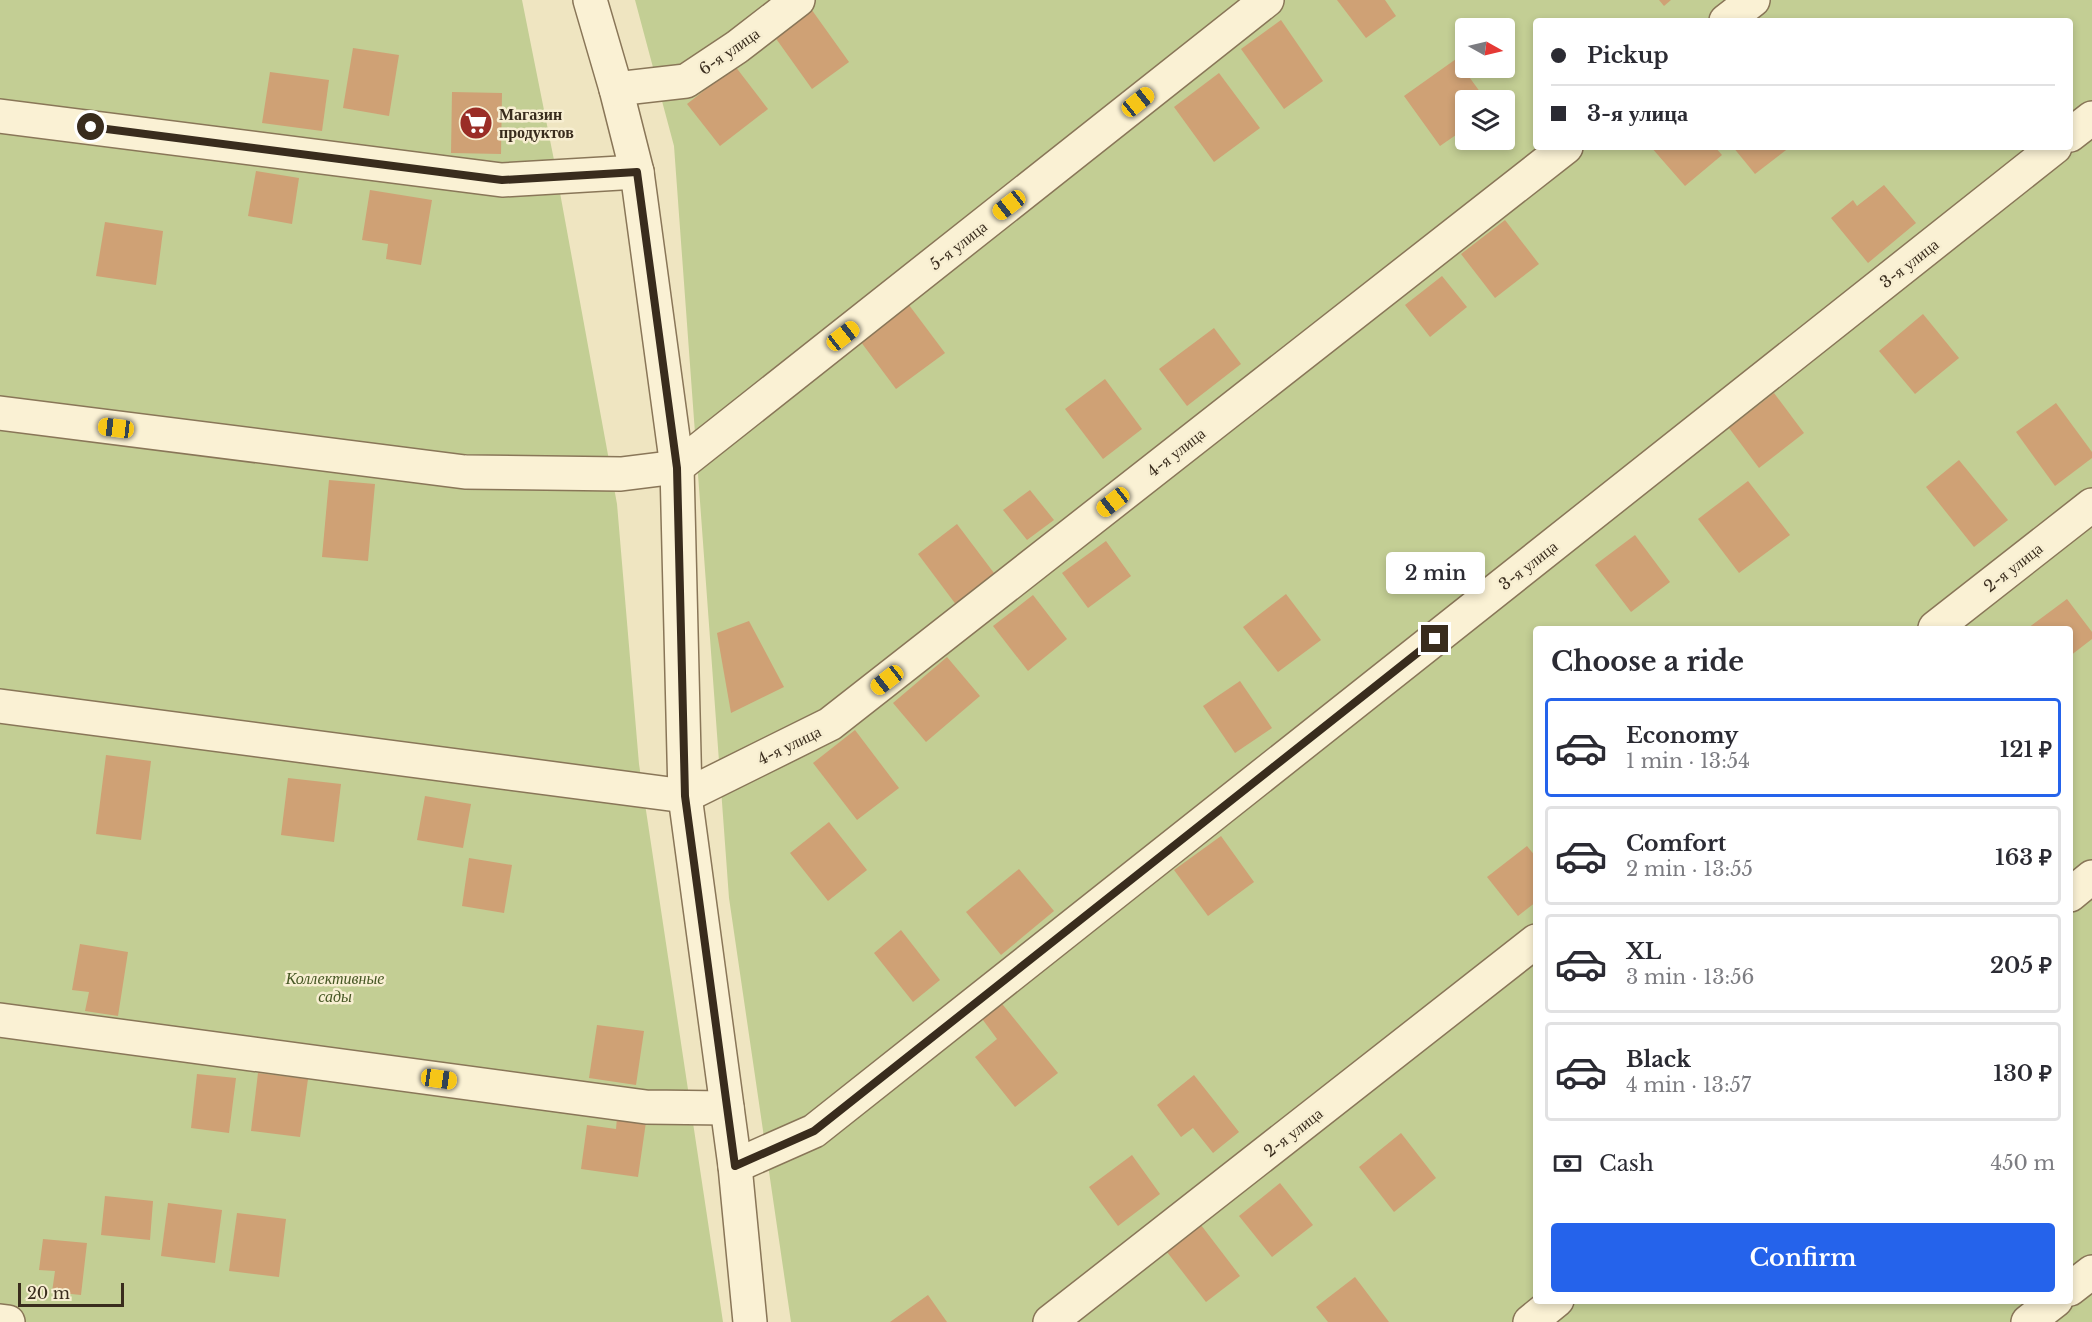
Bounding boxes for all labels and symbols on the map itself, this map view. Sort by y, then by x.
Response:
north arrow [1455,18,1515,78]
street label: 6-я улица [695,23,763,79]
car [1118,84,1158,120]
place label: Магазин продуктов [499,104,574,142]
supermarket icon: Магазин продуктов [458,105,494,141]
route start [77,113,104,140]
car [989,187,1029,223]
street label: 5-я улица [925,216,991,274]
street label: 3-я улица [1876,234,1942,292]
car [823,318,863,354]
car [97,417,135,439]
street label: 4-я улица [1143,423,1209,481]
car [1093,484,1133,520]
street label: 3-я улица [1495,536,1561,594]
street label: 2-я улица [1980,538,2046,596]
callout: 2 min [1386,552,1484,594]
route end [1421,625,1448,652]
car [867,662,907,698]
street label: 4-я улица [754,721,824,769]
park label: Коллективные сады [285,968,384,1006]
car [420,1068,458,1090]
street label: 2-я улица [1260,1103,1326,1161]
scale bar [18,1280,124,1308]

